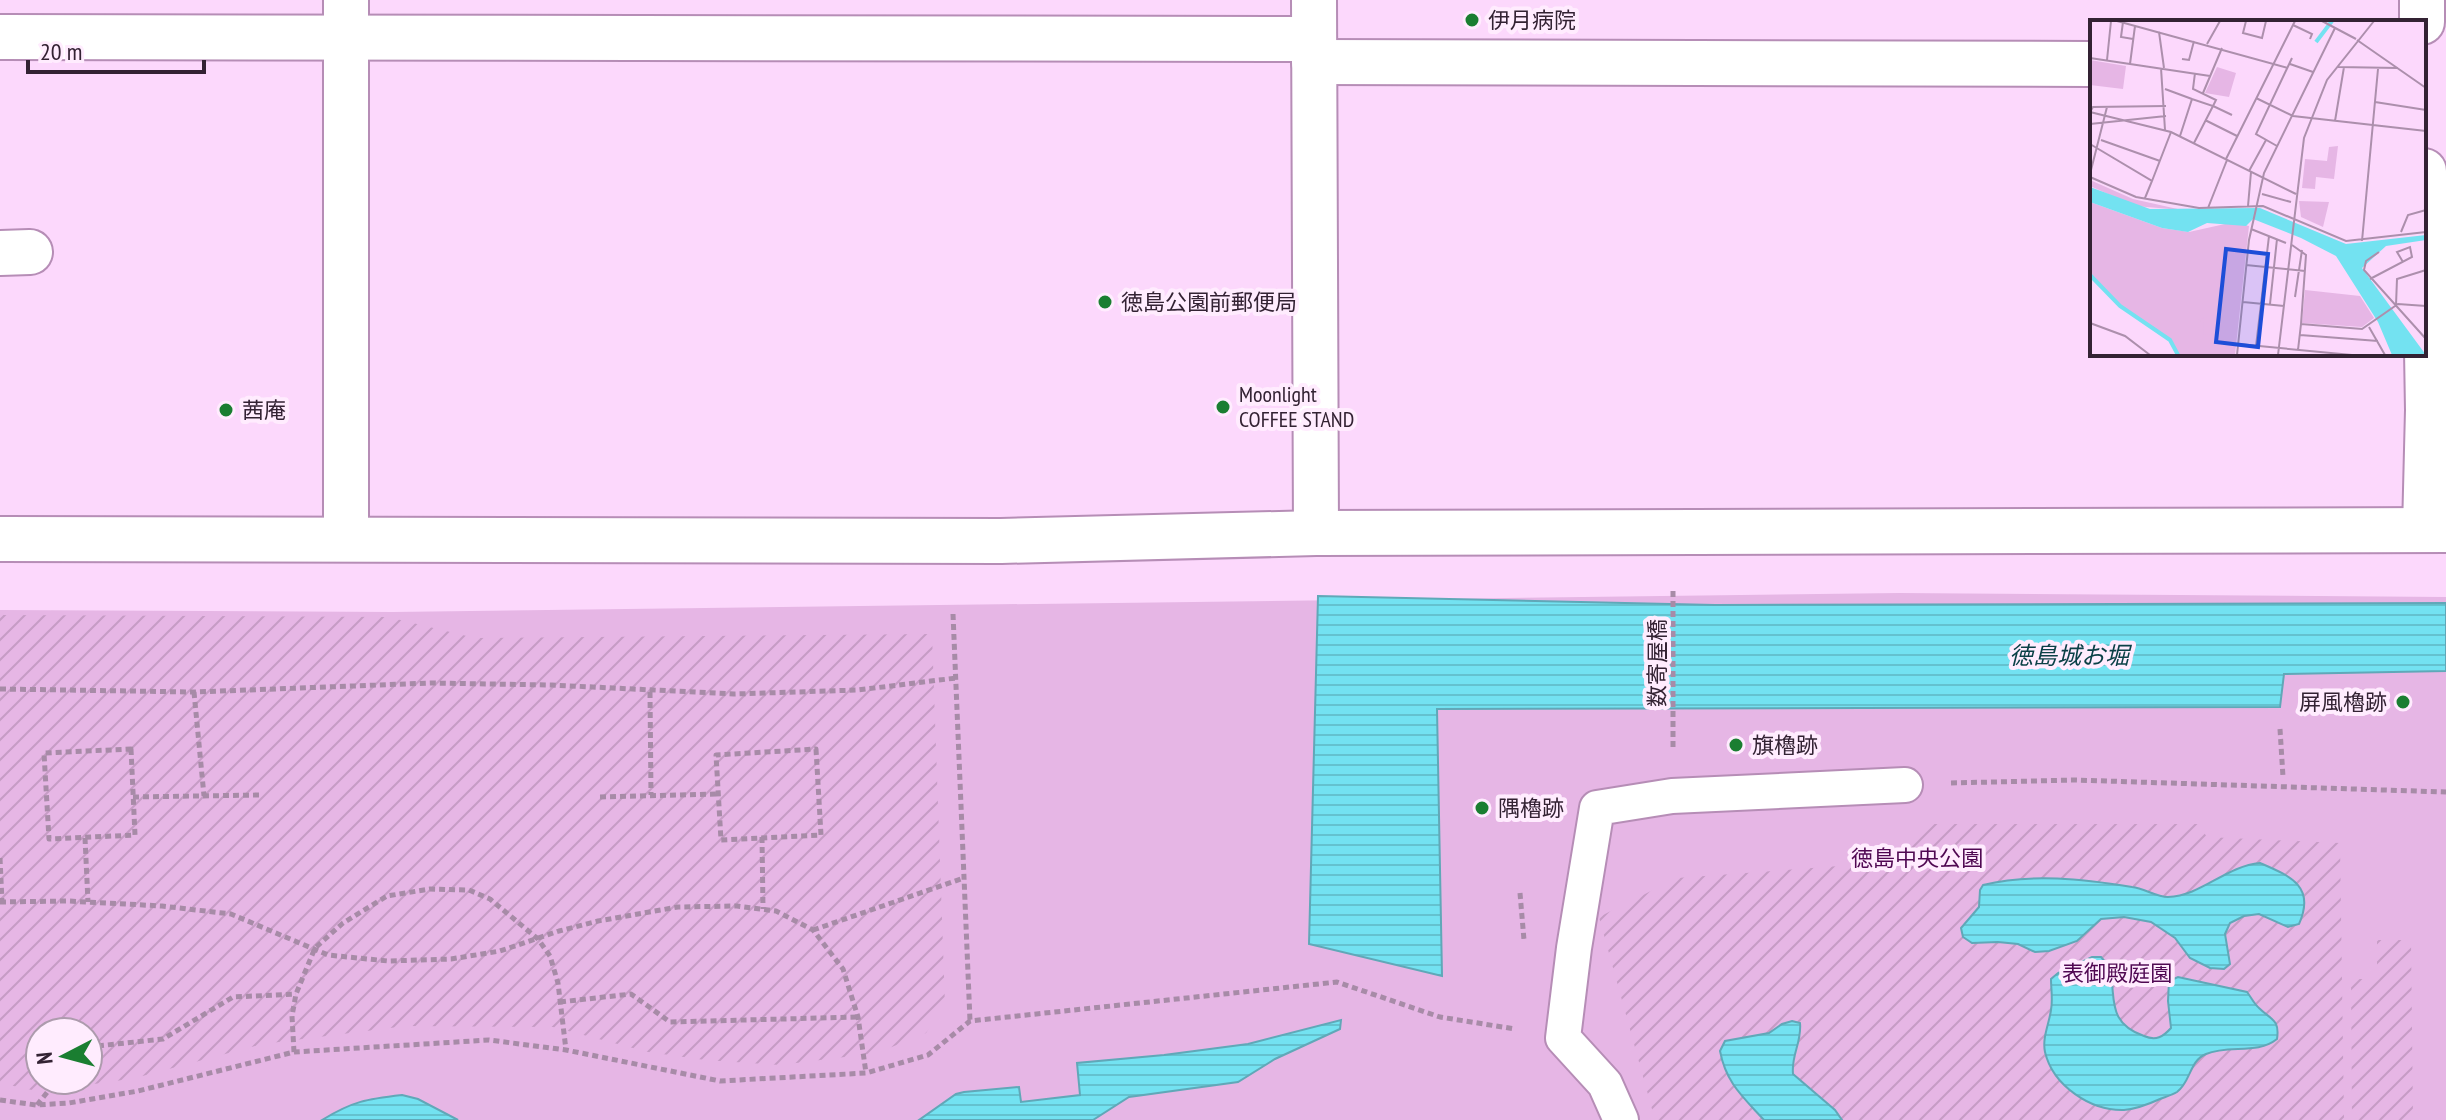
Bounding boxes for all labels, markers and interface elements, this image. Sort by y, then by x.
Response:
place label: 伊月病院 [1488,6,1576,34]
marker: 伊月病院 [1463,11,1481,29]
inset map [2090,20,2426,356]
scale bar [28,24,204,74]
text: 20 m [40,36,82,67]
place label: 徳島公園前郵便局 [1121,288,1297,316]
marker: 徳島公園前郵便局 [1096,293,1114,311]
place label: Moonlight COFFEE STAND [1239,380,1354,433]
place label: 茜庵 [242,396,286,424]
marker: Moonlight COFFEE STAND [1214,398,1232,416]
marker: 茜庵 [217,401,235,419]
street label: 数寄屋橋 [1643,619,1671,707]
water label: 徳島城お堀 [2009,640,2133,671]
place label: 屏風櫓跡 [2299,688,2387,716]
marker: 屏風櫓跡 [2394,693,2412,711]
place label: 旗櫓跡 [1752,731,1818,759]
marker: 旗櫓跡 [1727,736,1745,754]
place label: 隅櫓跡 [1498,794,1564,822]
marker: 隅櫓跡 [1473,799,1491,817]
park label: 徳島中央公園 [1851,844,1983,872]
park label: 表御殿庭園 [2062,959,2172,987]
north arrow [24,1016,104,1096]
text: N [30,1051,59,1065]

